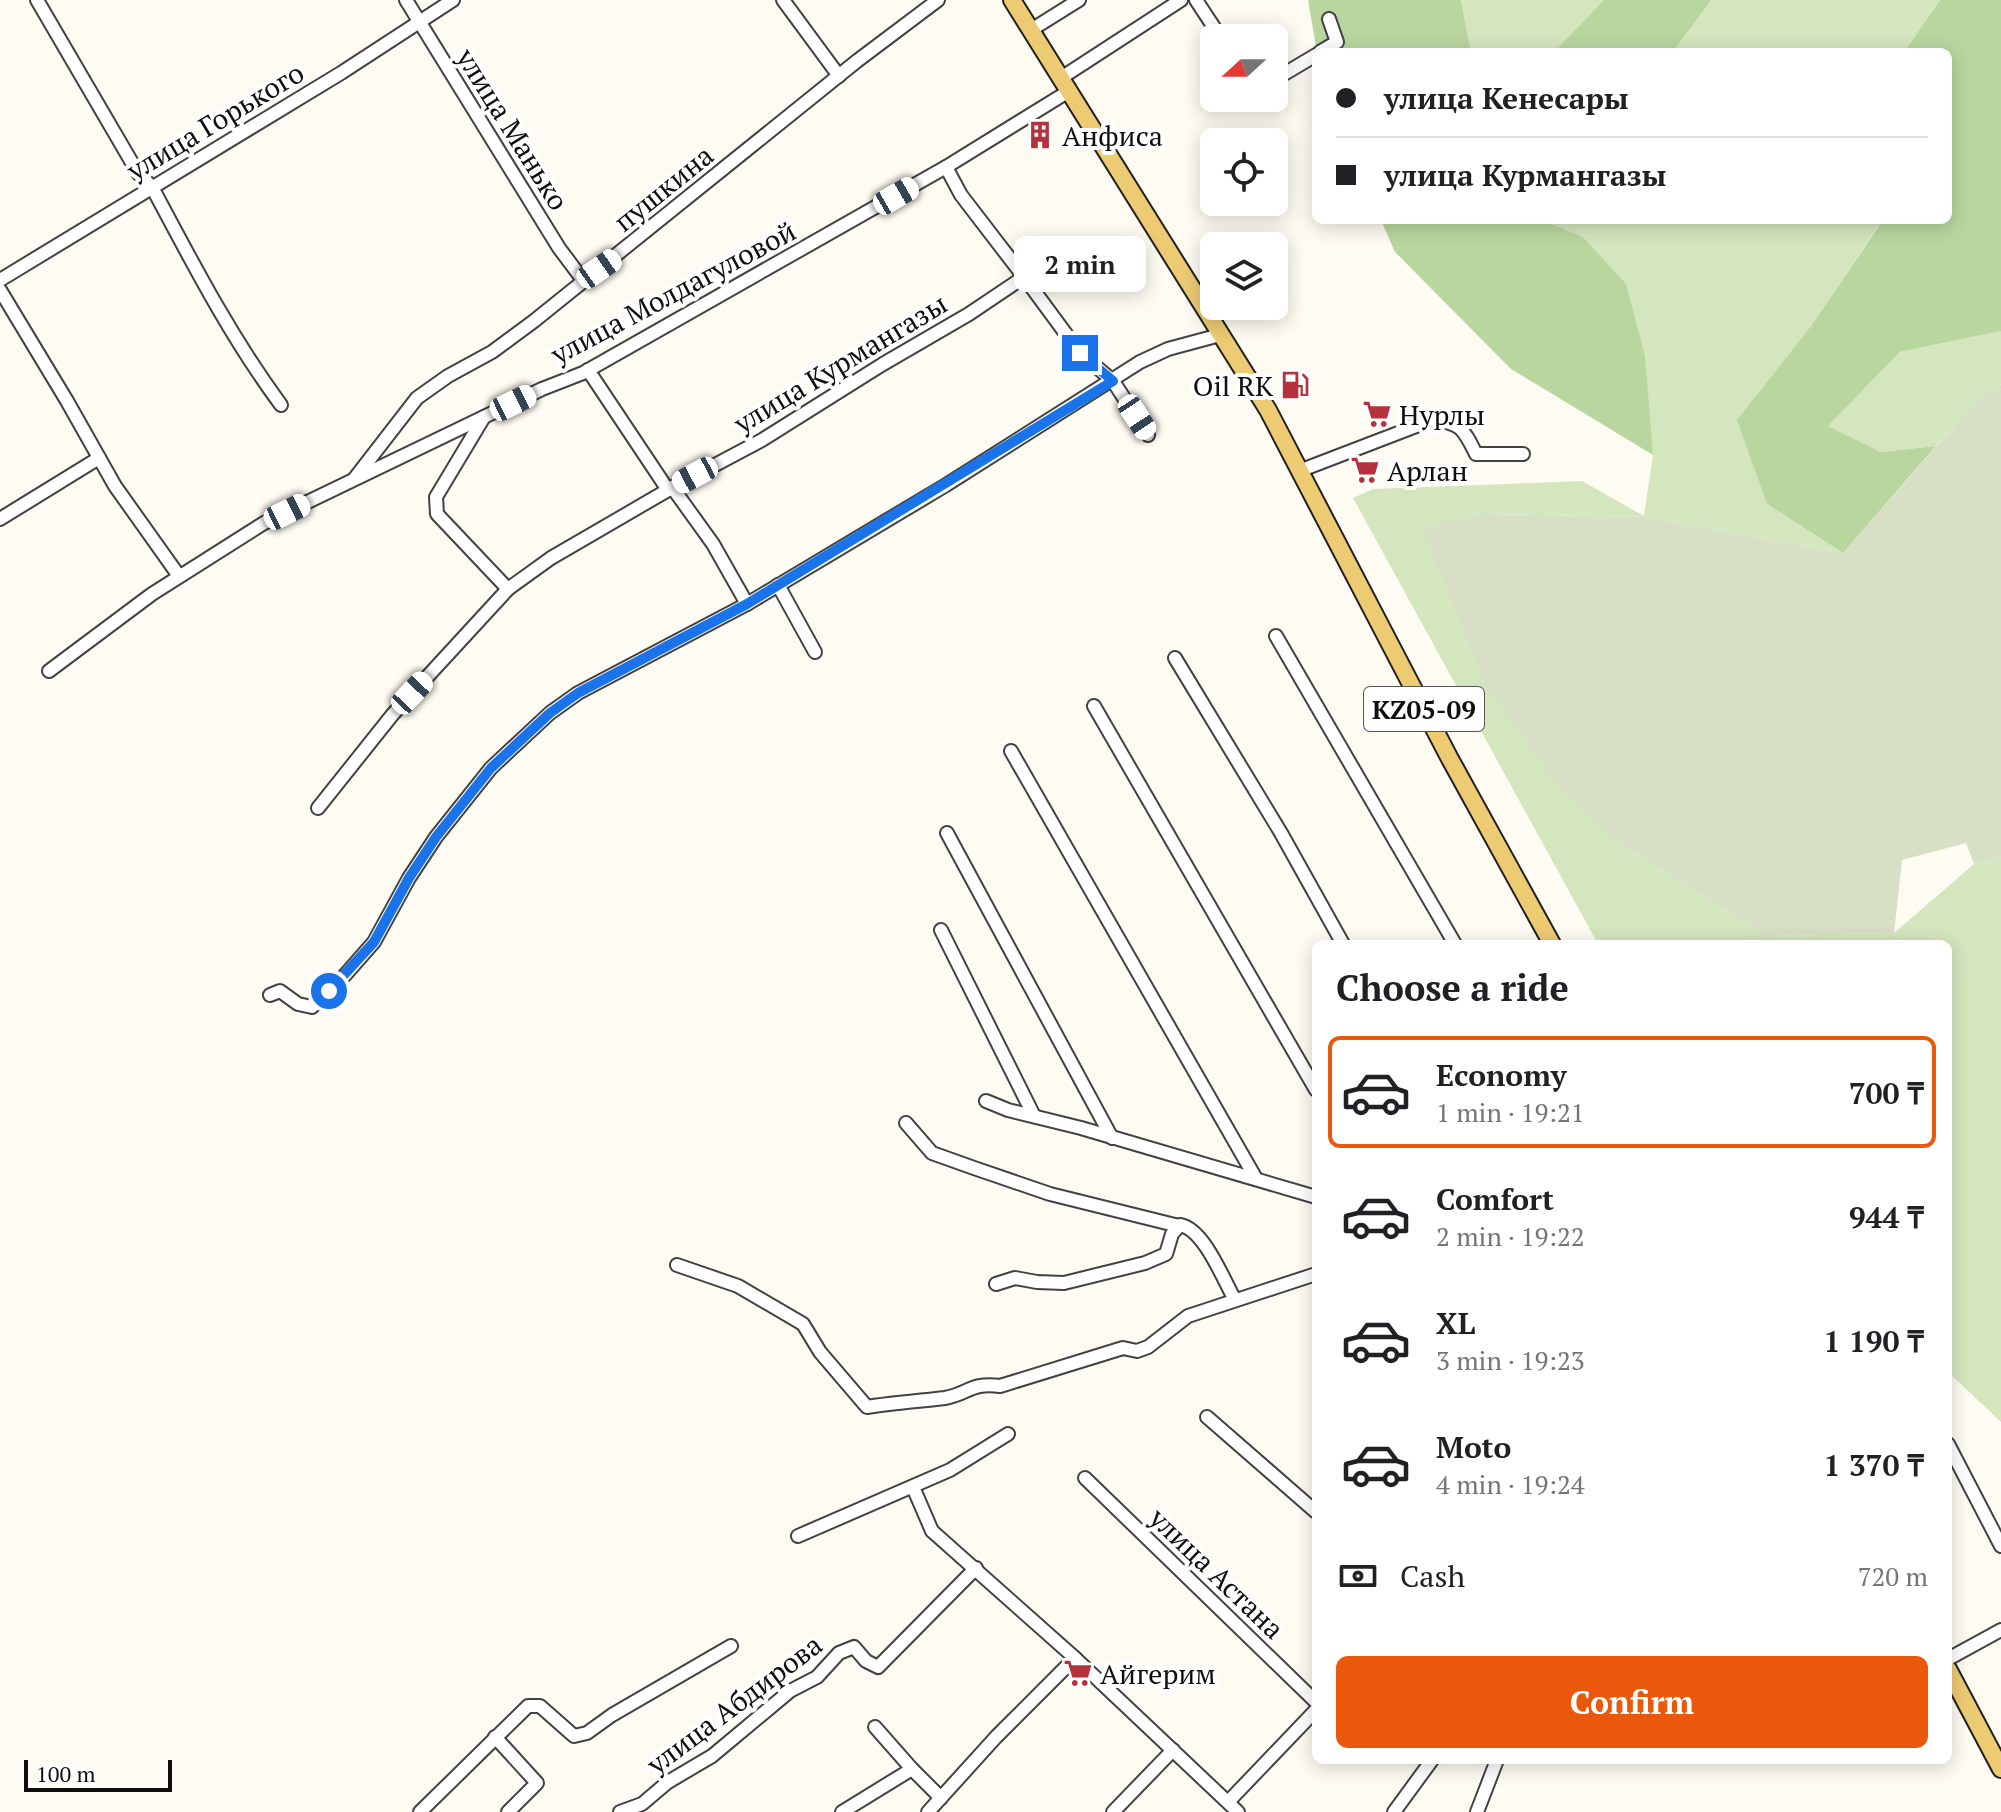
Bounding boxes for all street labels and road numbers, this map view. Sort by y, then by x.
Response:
street label: улица Манько [448,40,577,217]
street label: улица Горького [119,54,310,189]
street label: пушкина [605,136,721,240]
street label: улица Молдагуловой [543,212,802,373]
street label: улица Курмангазы [726,285,953,442]
road number: KZ05-09 [1364,687,1484,731]
street label: улица Астана [1141,1499,1292,1647]
street label: улица Абдирова [638,1626,829,1783]

